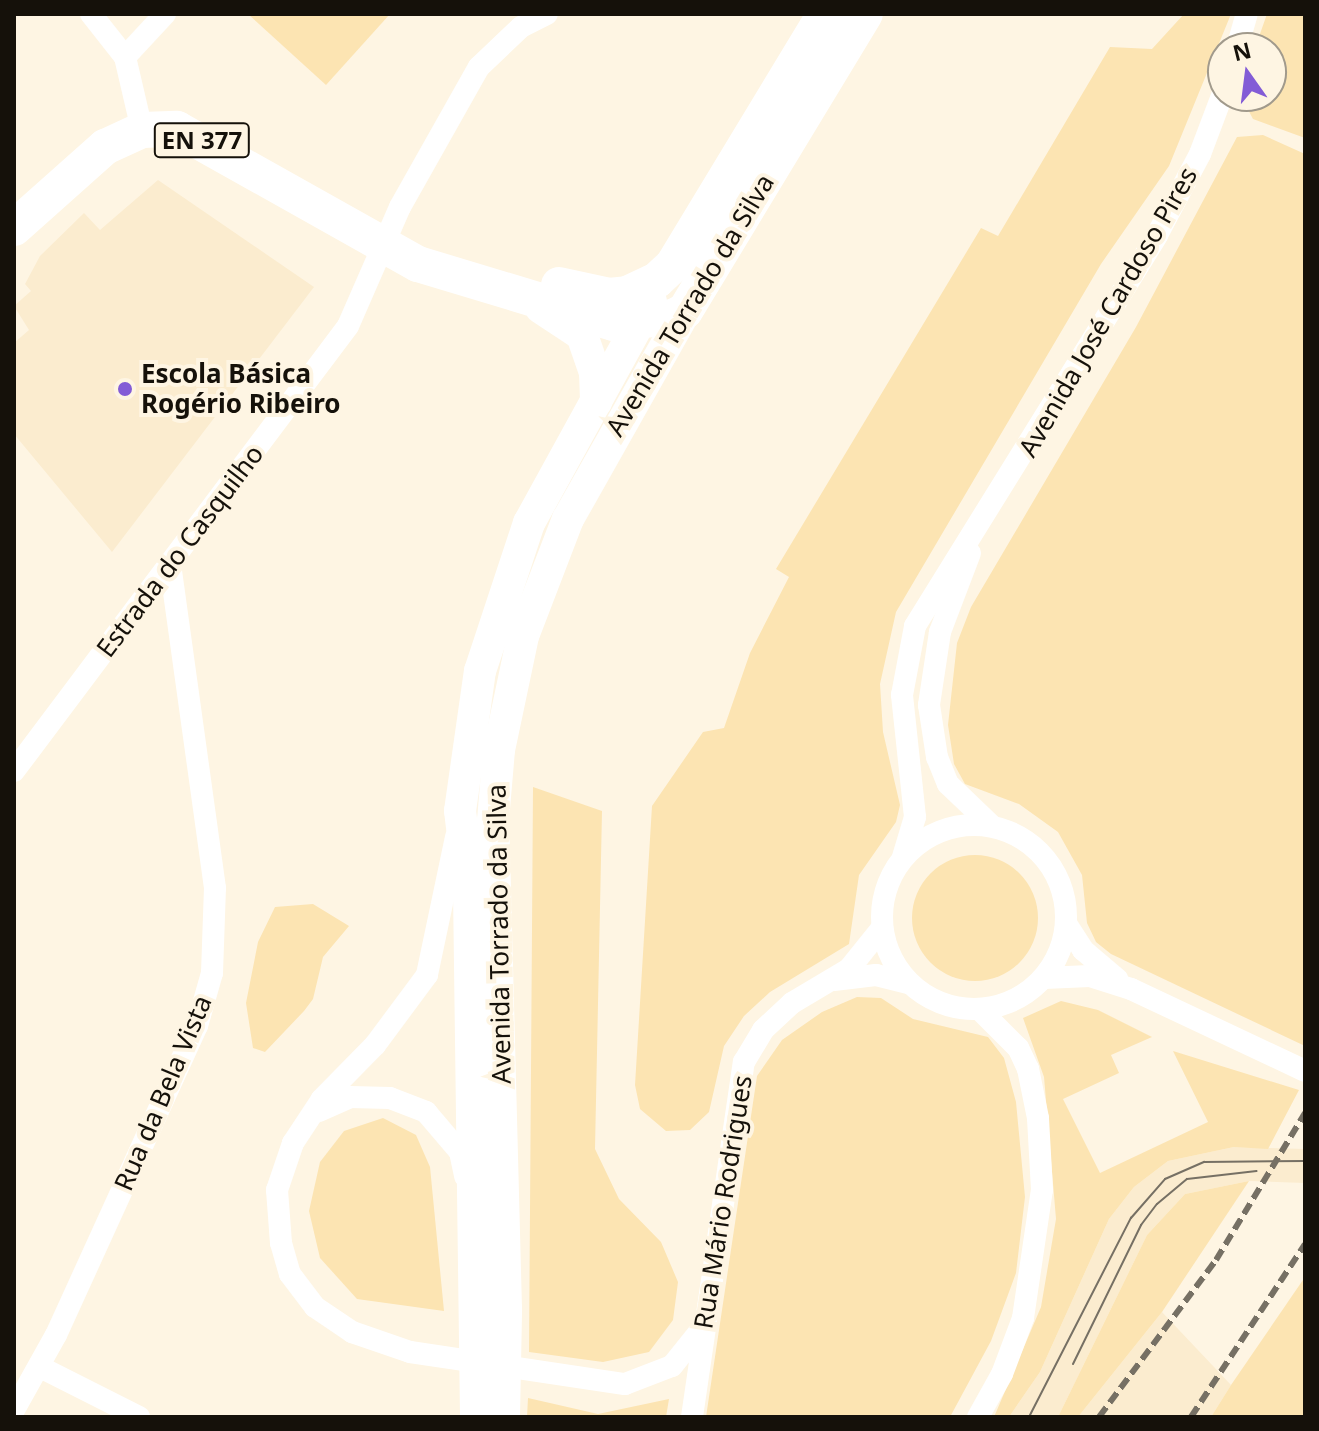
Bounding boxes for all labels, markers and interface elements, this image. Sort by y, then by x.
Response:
north arrow [1207,32,1287,112]
text: N [1229,34,1254,67]
road number: EN 377 [152,120,252,160]
street label: Avenida José Cardoso Pires [1012,162,1204,462]
street label: Avenida Torrado da Silva [599,168,781,442]
place label: Escola Básica Rogério Ribeiro [141,358,341,420]
marker: Escola Básica Rogério Ribeiro [116,380,134,398]
street label: Estrada do Casquilho [90,439,270,663]
street label: Avenida Torrado da Silva [481,784,517,1084]
street label: Rua da Bela Vista [108,991,218,1195]
street label: Rua Mário Rodrigues [688,1073,758,1331]

